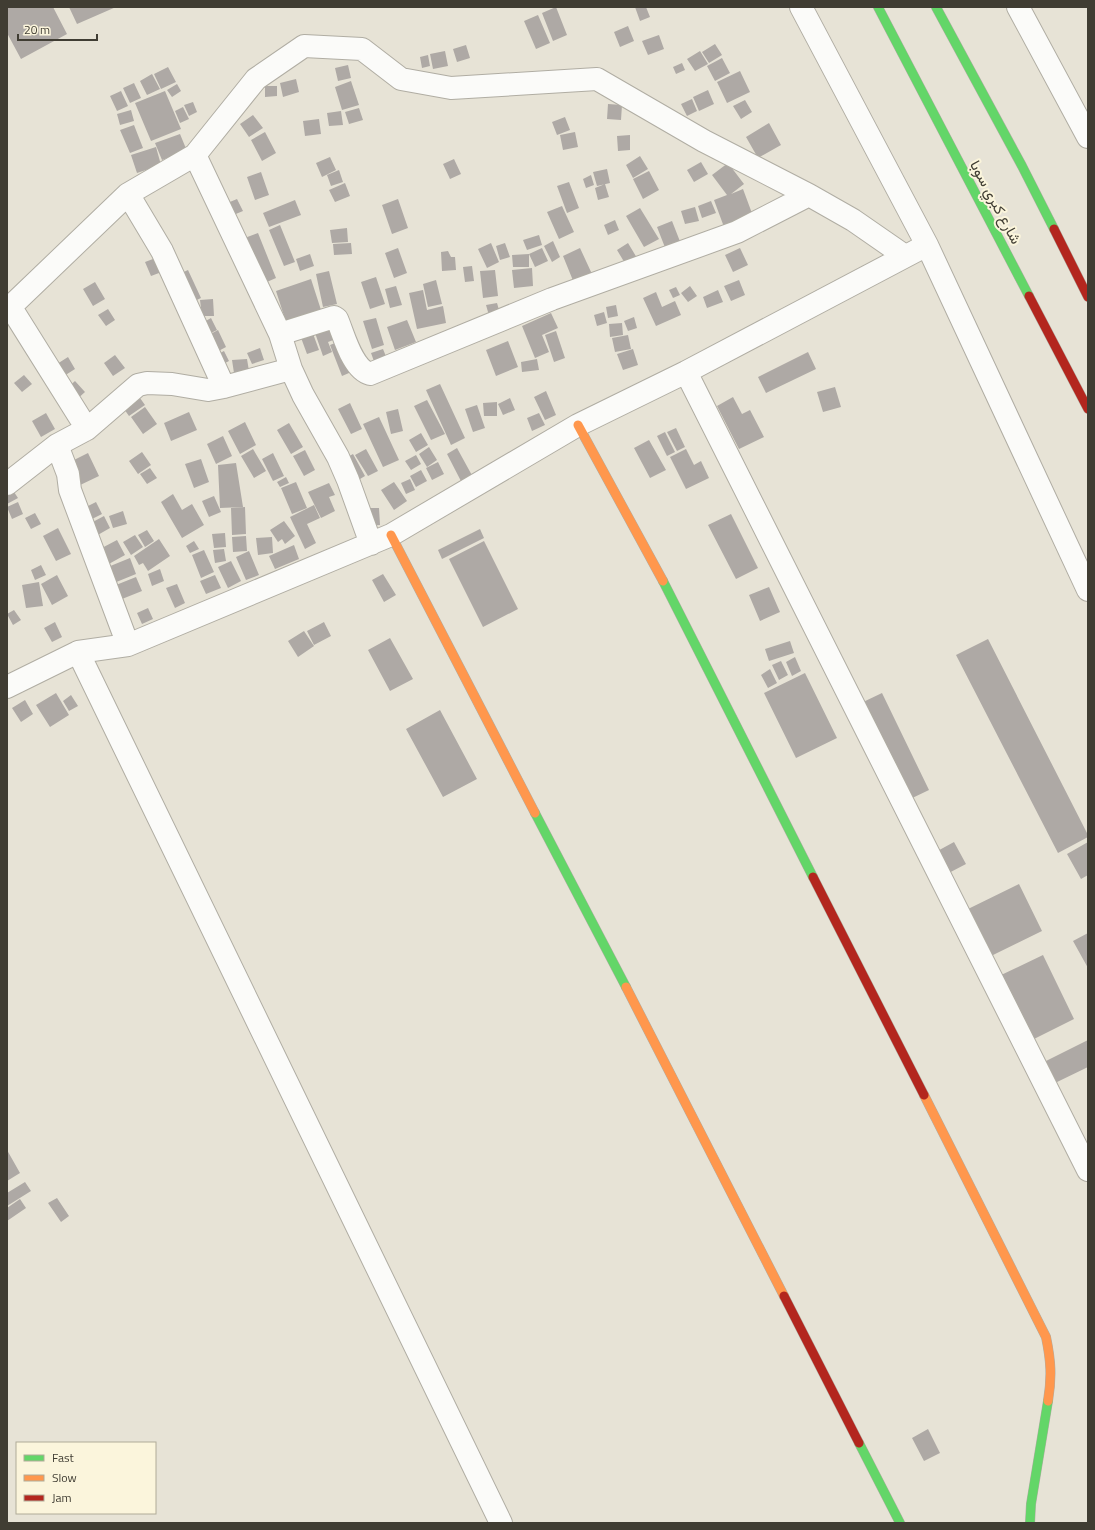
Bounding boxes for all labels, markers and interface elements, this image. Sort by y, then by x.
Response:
scale bar [18,16,97,42]
text: 20 m [24,20,50,39]
street label: شارع كبري سوبا [963,156,1028,249]
legend [16,1442,156,1514]
text: Fast [52,1448,75,1467]
text: Slow [52,1468,77,1487]
text: Jam [52,1488,72,1507]

